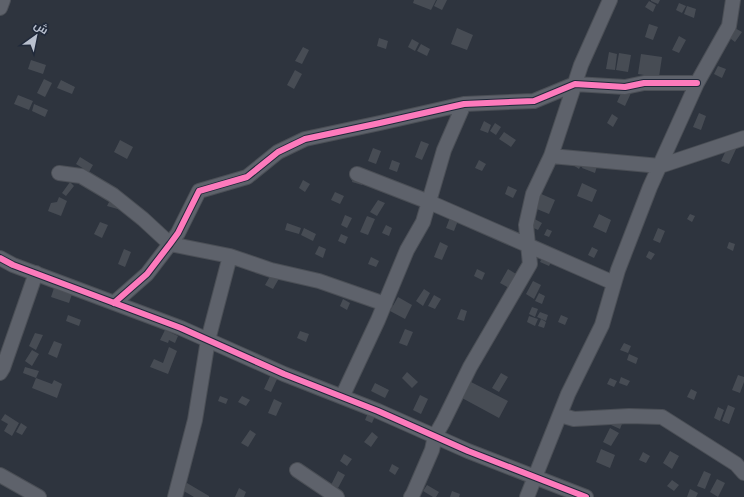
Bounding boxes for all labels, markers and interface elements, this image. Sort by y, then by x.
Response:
north arrow [16,16,56,56]
text: ش [32,17,52,37]

